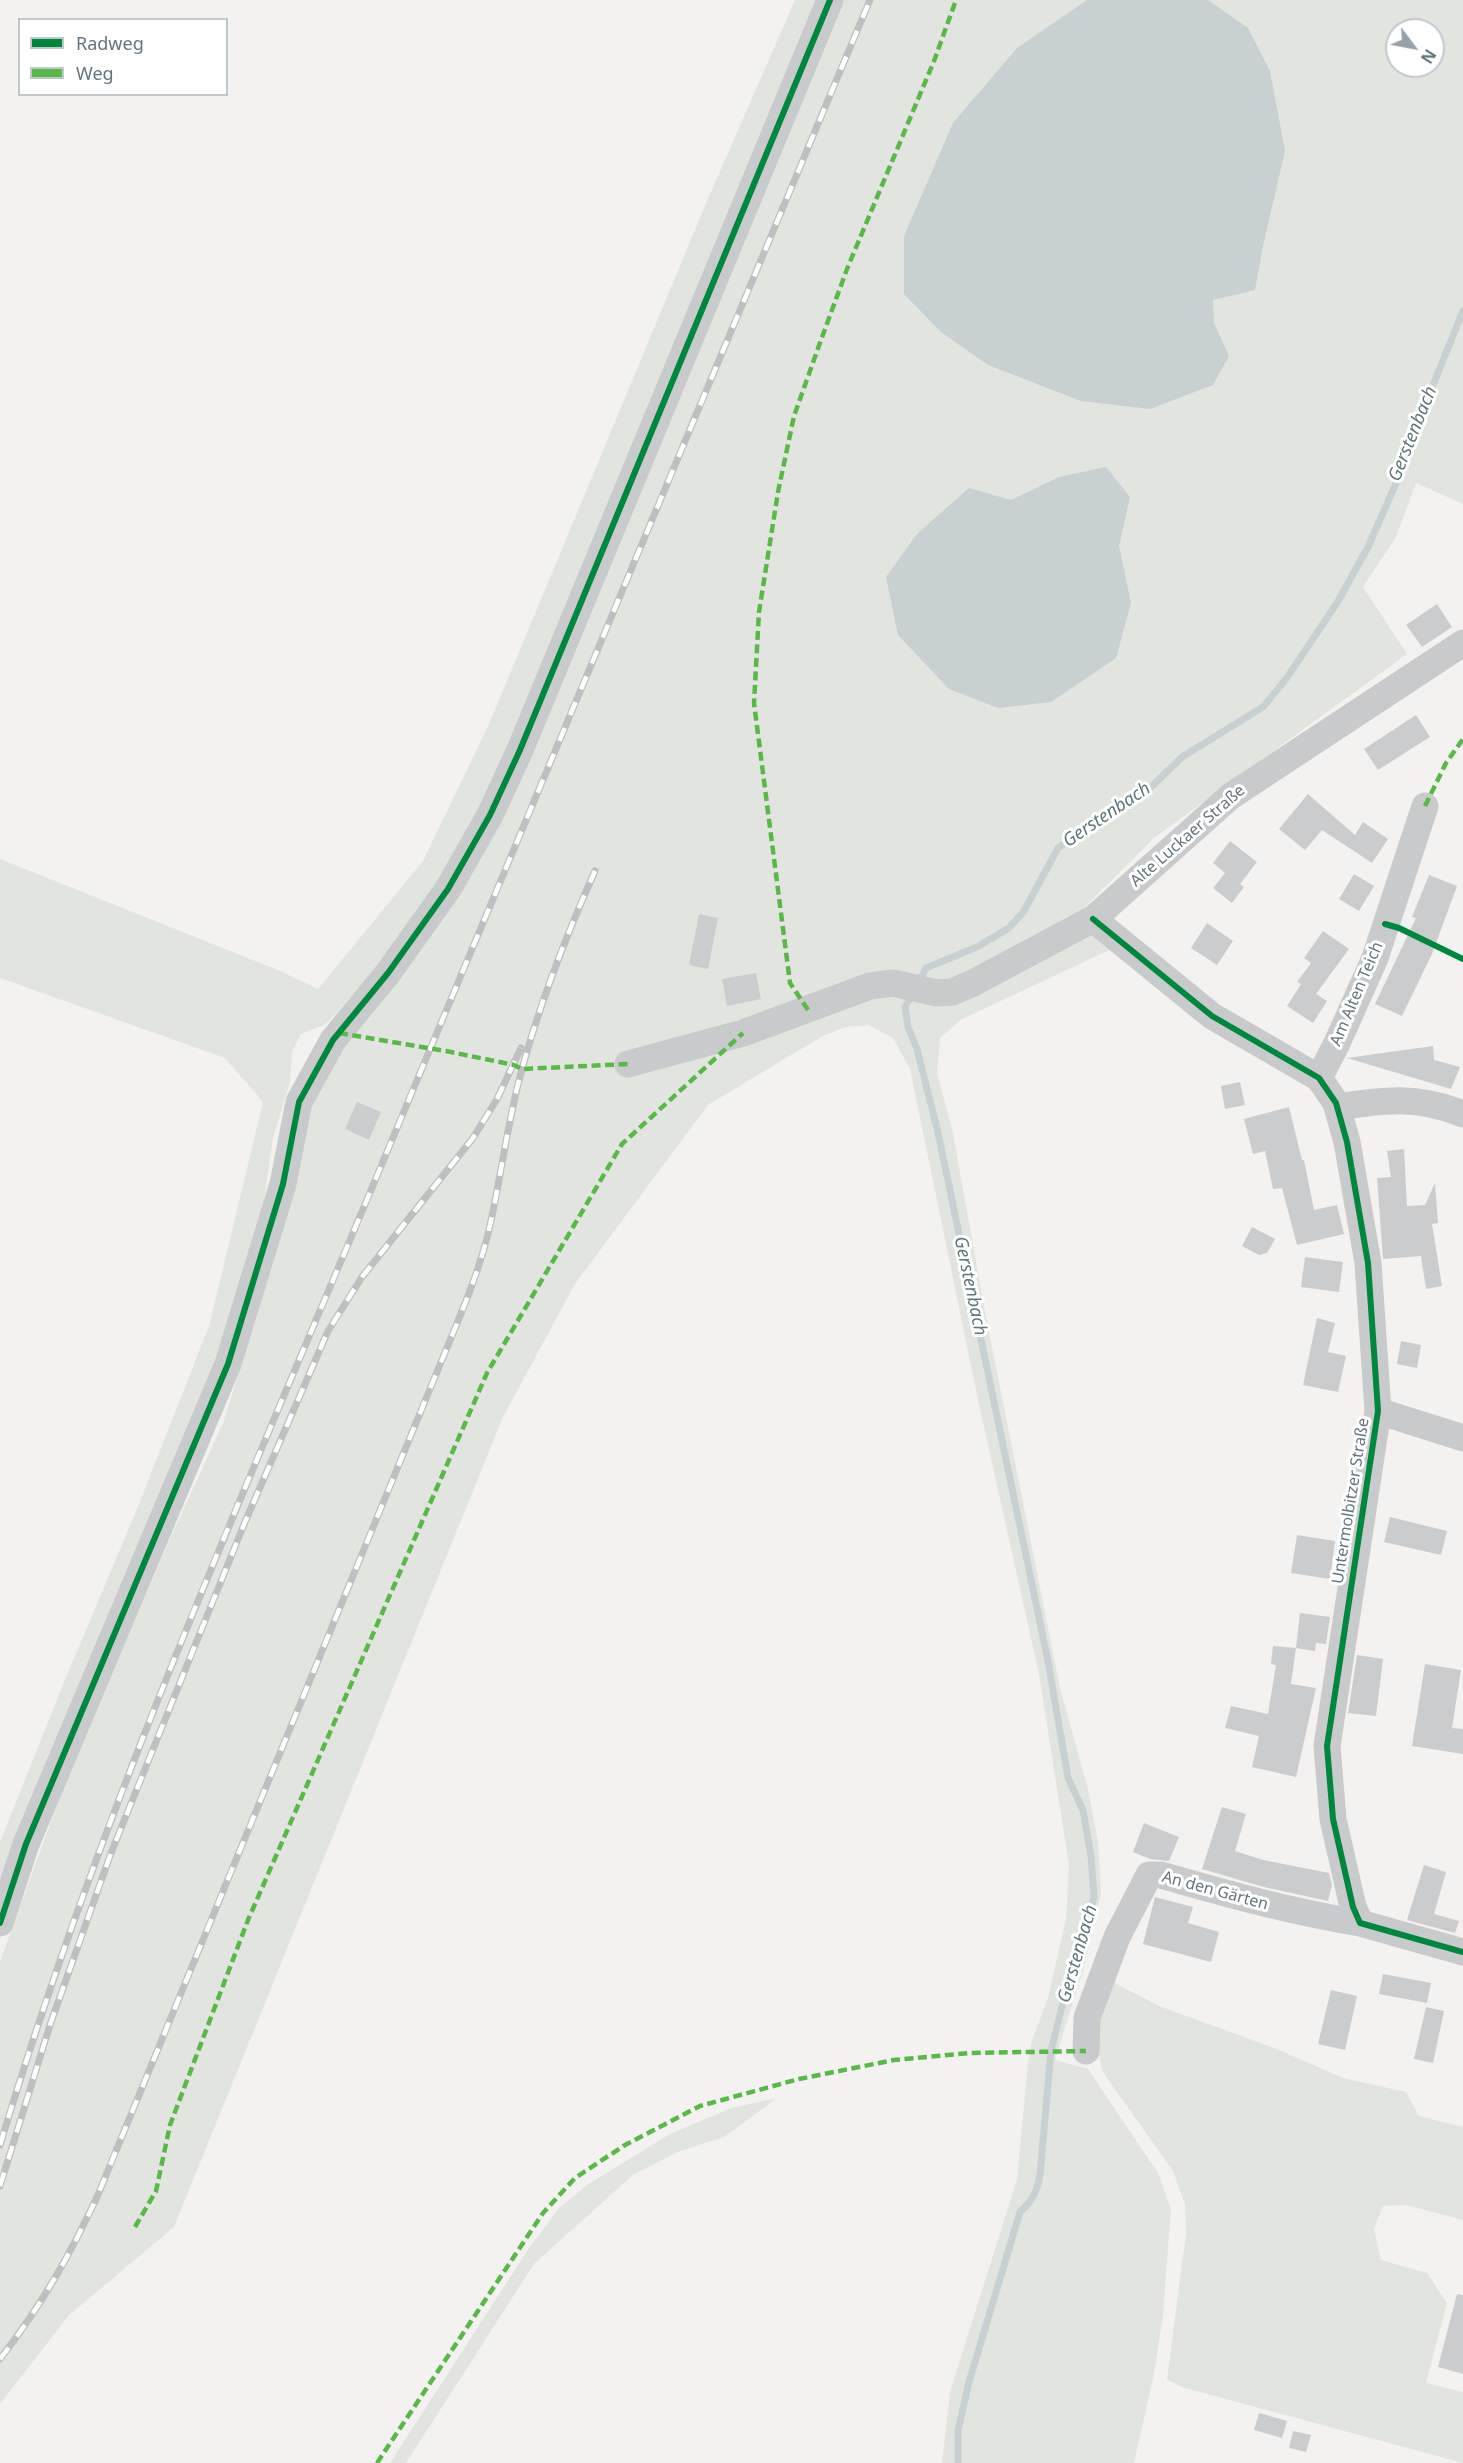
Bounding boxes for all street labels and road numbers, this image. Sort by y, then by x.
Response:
street label: Alte Luckaer Straße [1127,781,1249,891]
street label: Am Alten Teich [1326,939,1388,1049]
street label: Untermolbitzer Straße [1328,1417,1374,1585]
street label: An den Gärten [1160,1868,1270,1914]

